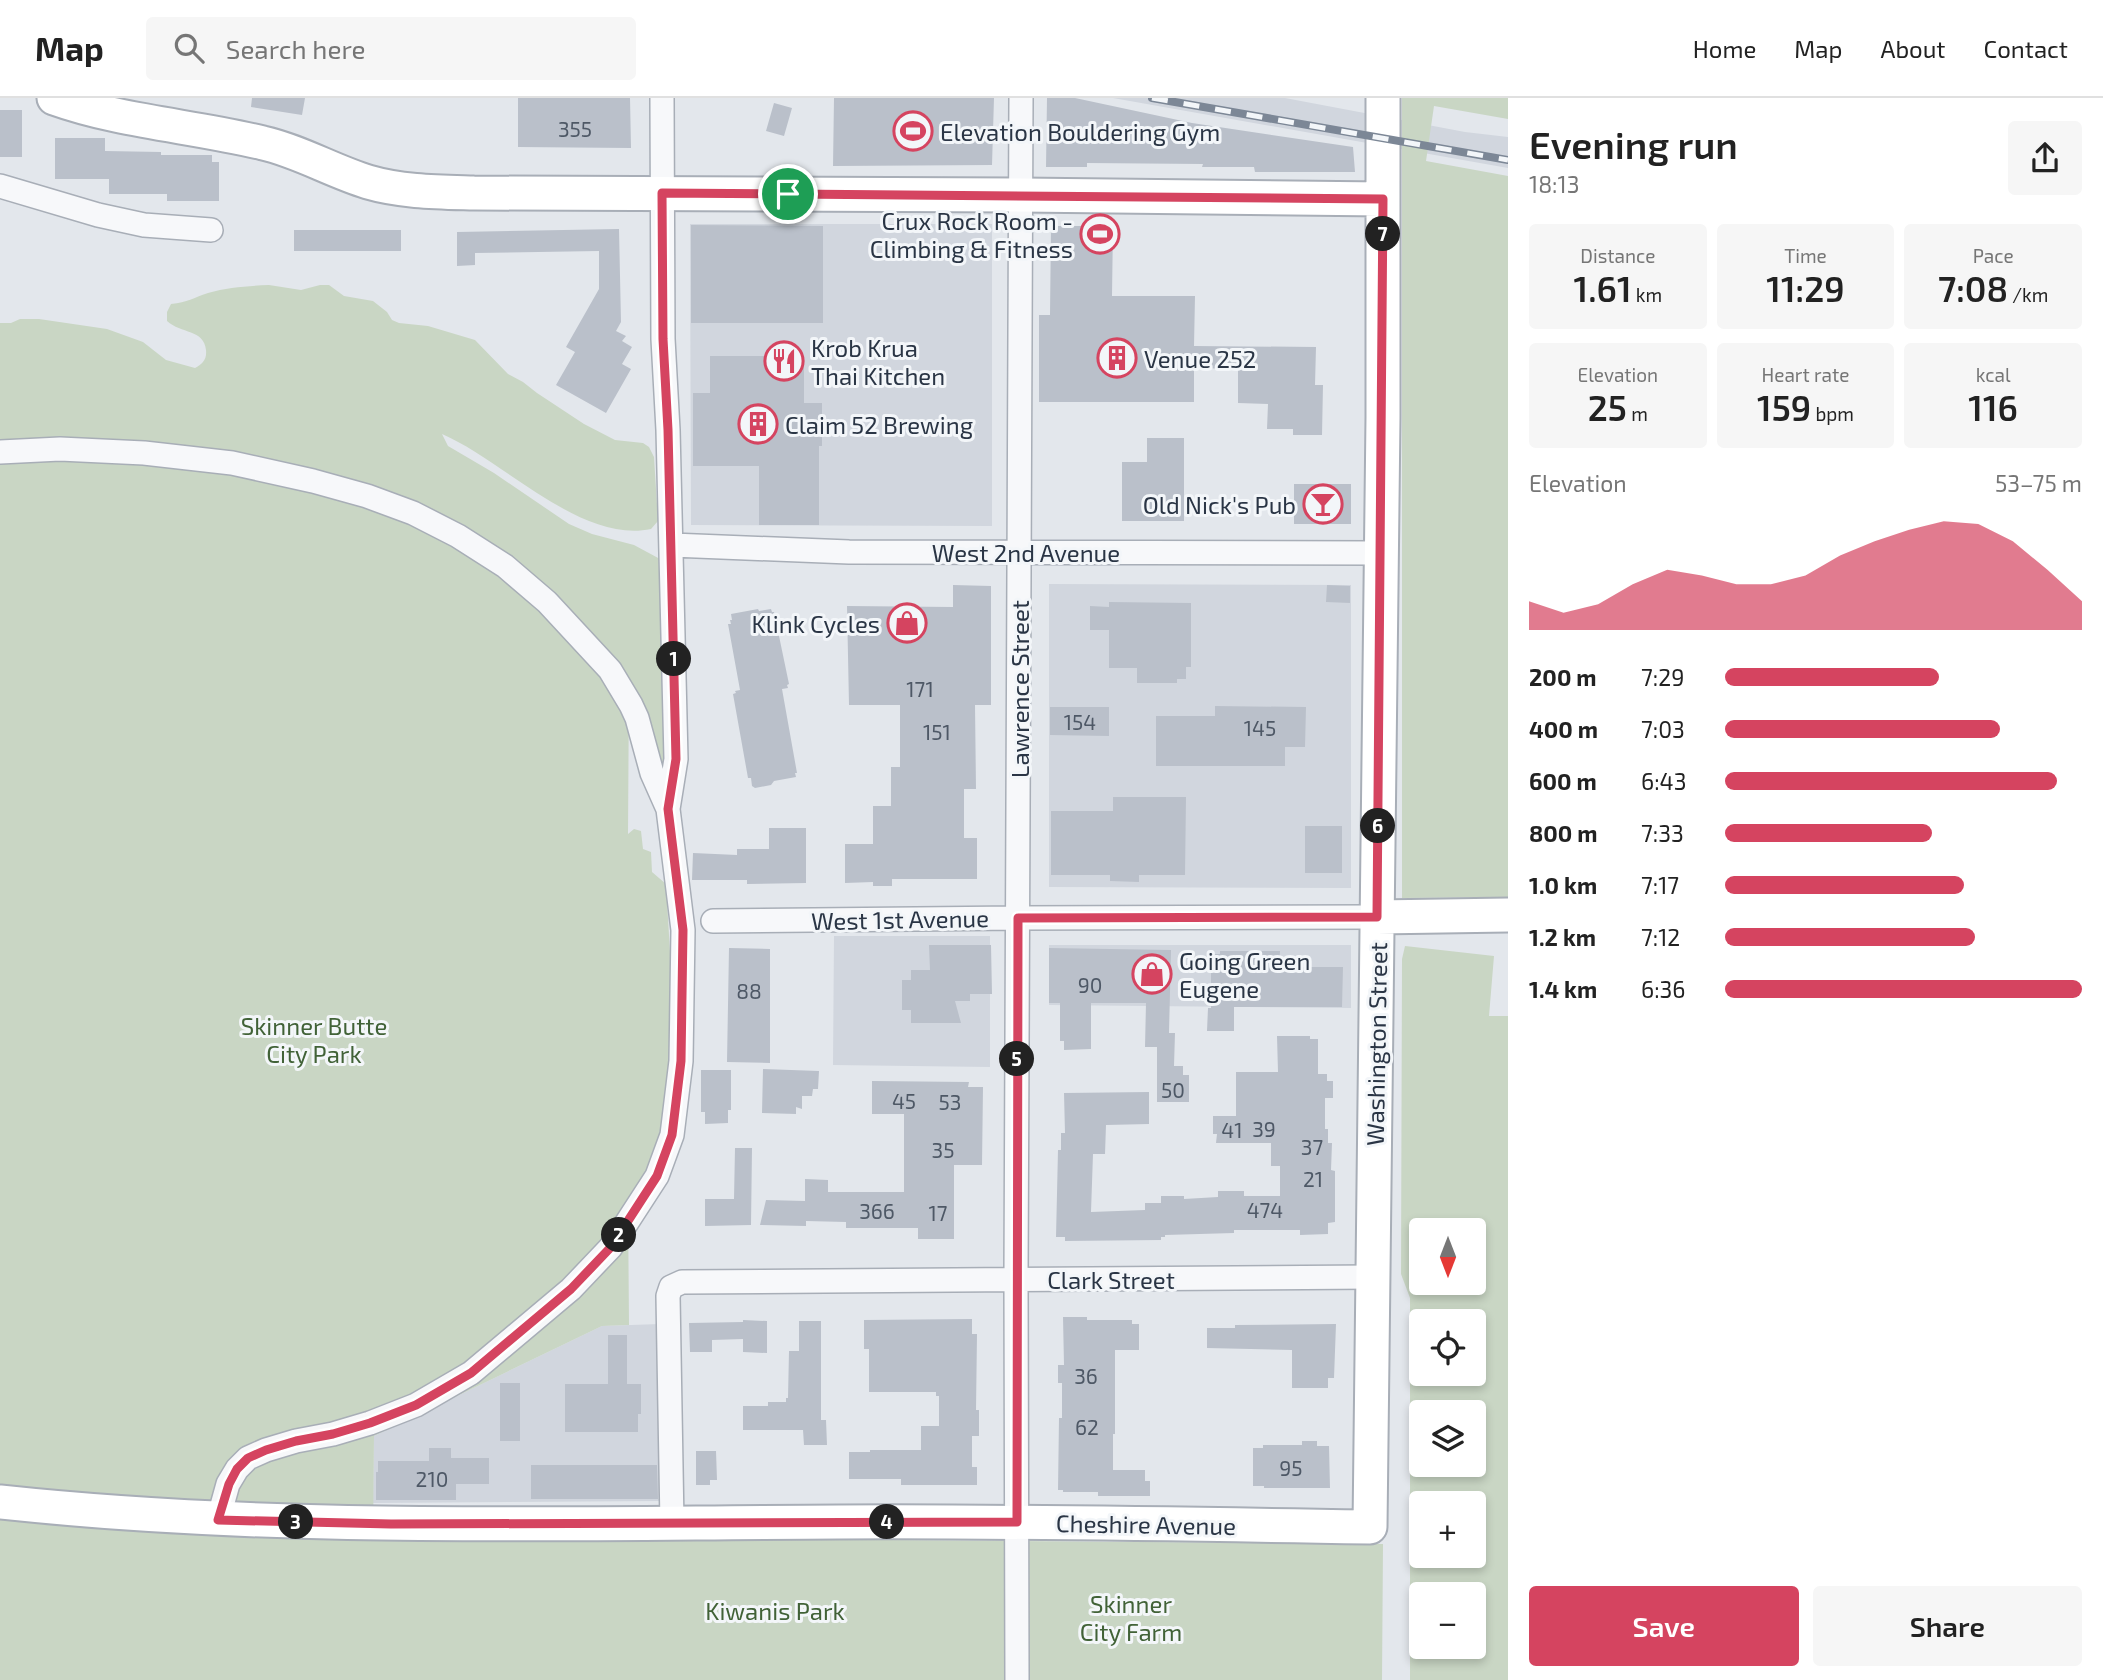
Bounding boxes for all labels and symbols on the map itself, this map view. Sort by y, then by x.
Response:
sports icon: Elevation Bouldering Gym [892,110,934,152]
house number: 355 [558,116,592,141]
place label: Elevation Bouldering Gym [940,117,1220,146]
pin [758,164,818,224]
place label: Crux Rock Room - Climbing & Fitness [870,206,1073,263]
sports icon: Crux Rock Room - Climbing & Fitness [1079,213,1121,255]
pin: 7 [1366,216,1400,252]
place label: Krob Krua Thai Kitchen [811,333,945,390]
building icon: Venue 252 [1096,337,1138,379]
restaurant icon: Krob Krua Thai Kitchen [763,340,805,382]
place label: Venue 252 [1144,344,1256,373]
building icon: Claim 52 Brewing [737,403,779,445]
place label: Claim 52 Brewing [785,410,973,439]
bar icon: Old Nick's Pub [1302,483,1344,525]
place label: Old Nick's Pub [1143,490,1296,519]
street label: West 2nd Avenue [932,538,1120,567]
street label: Lawrence Street [1005,600,1034,778]
shop icon: Klink Cycles [886,602,928,644]
place label: Klink Cycles [752,609,880,638]
pin: 1 [656,642,692,676]
house number: 171 [906,676,934,701]
house number: 154 [1064,709,1096,734]
house number: 145 [1244,715,1276,740]
house number: 151 [923,719,951,744]
pin: 6 [1360,808,1396,844]
street label: West 1st Avenue [811,903,989,935]
street label: Washington Street [1360,942,1392,1146]
place label: Going Green Eugene [1179,946,1310,1003]
shop icon: Going Green Eugene [1131,953,1173,995]
house number: 90 [1078,972,1102,997]
house number: 88 [736,978,762,1003]
park label: Skinner Butte City Park [241,1011,387,1068]
pin: 5 [1000,1042,1034,1076]
house number: 50 [1161,1077,1185,1102]
house number: 45 [892,1088,916,1113]
house number: 53 [939,1089,961,1114]
house number: 39 [1252,1116,1276,1141]
house number: 41 [1221,1117,1243,1142]
house number: 37 [1301,1134,1323,1159]
house number: 35 [932,1137,954,1162]
house number: 21 [1303,1166,1323,1191]
house number: 474 [1247,1197,1283,1222]
house number: 366 [859,1198,895,1223]
house number: 17 [928,1200,948,1225]
pin: 2 [602,1218,636,1252]
north arrow [1409,1218,1486,1295]
street label: Clark Street [1047,1265,1175,1294]
house number: 36 [1074,1363,1098,1388]
house number: 62 [1075,1414,1099,1439]
house number: 95 [1279,1455,1303,1480]
house number: 210 [416,1466,448,1491]
pin: 3 [278,1504,314,1540]
pin: 4 [870,1504,904,1540]
street label: Cheshire Avenue [1056,1508,1236,1540]
park label: Skinner City Farm [1080,1589,1182,1646]
park label: Kiwanis Park [705,1596,845,1625]

